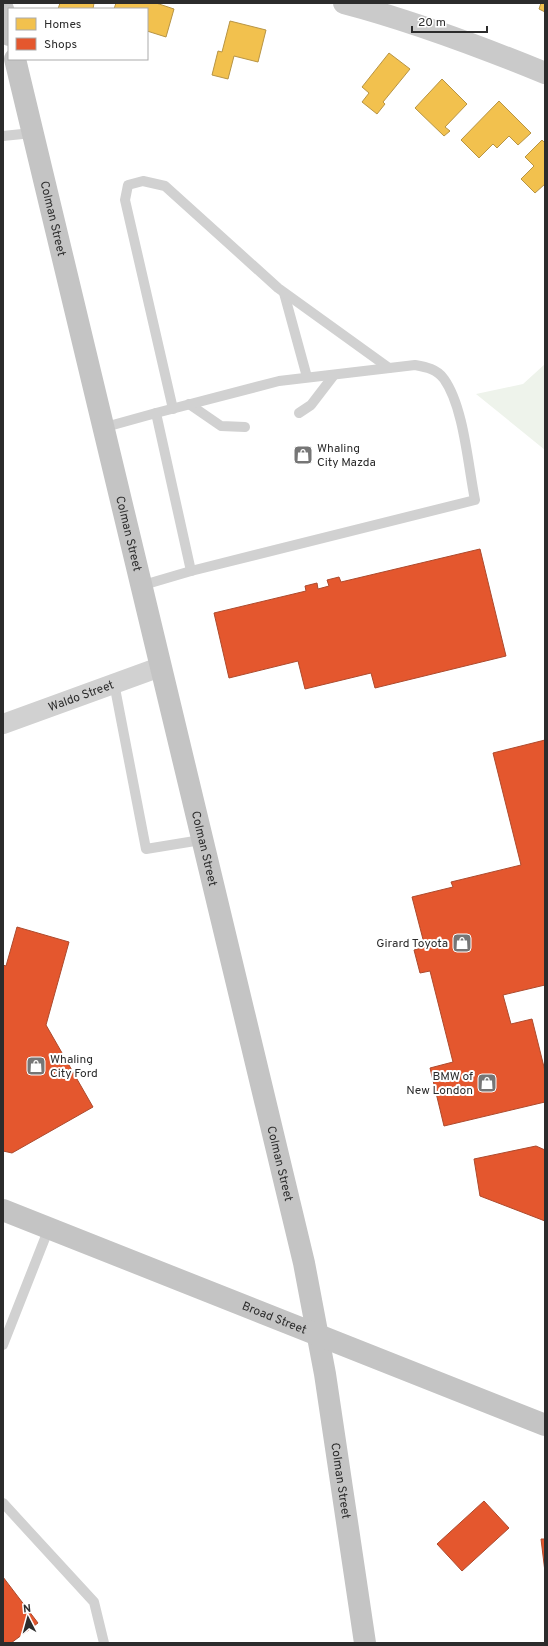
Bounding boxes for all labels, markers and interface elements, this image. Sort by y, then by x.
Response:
legend [8,8,148,60]
scale bar [412,8,487,34]
text: 20 m [418,15,446,31]
text: Homes [44,17,81,33]
text: Shops [44,37,77,53]
street label: Colman Street [36,179,69,258]
place label: Whaling City Mazda [317,441,376,471]
shop icon: Whaling City Mazda [292,444,314,466]
street label: Colman Street [111,494,145,573]
street label: Waldo Street [46,677,116,716]
street label: Colman Street [187,809,220,888]
shop icon: Girard Toyota [451,932,473,954]
place label: Girard Toyota [376,936,448,952]
place label: Whaling City Ford [50,1052,98,1082]
shop icon: Whaling City Ford [25,1055,47,1077]
place label: BMW of New London [406,1069,473,1099]
shop icon: BMW of New London [476,1072,498,1094]
street label: Colman Street [262,1125,296,1203]
street label: Broad Street [239,1299,309,1339]
street label: Colman Street [326,1442,353,1520]
north arrow [8,1598,48,1638]
text: N [22,1602,32,1616]

